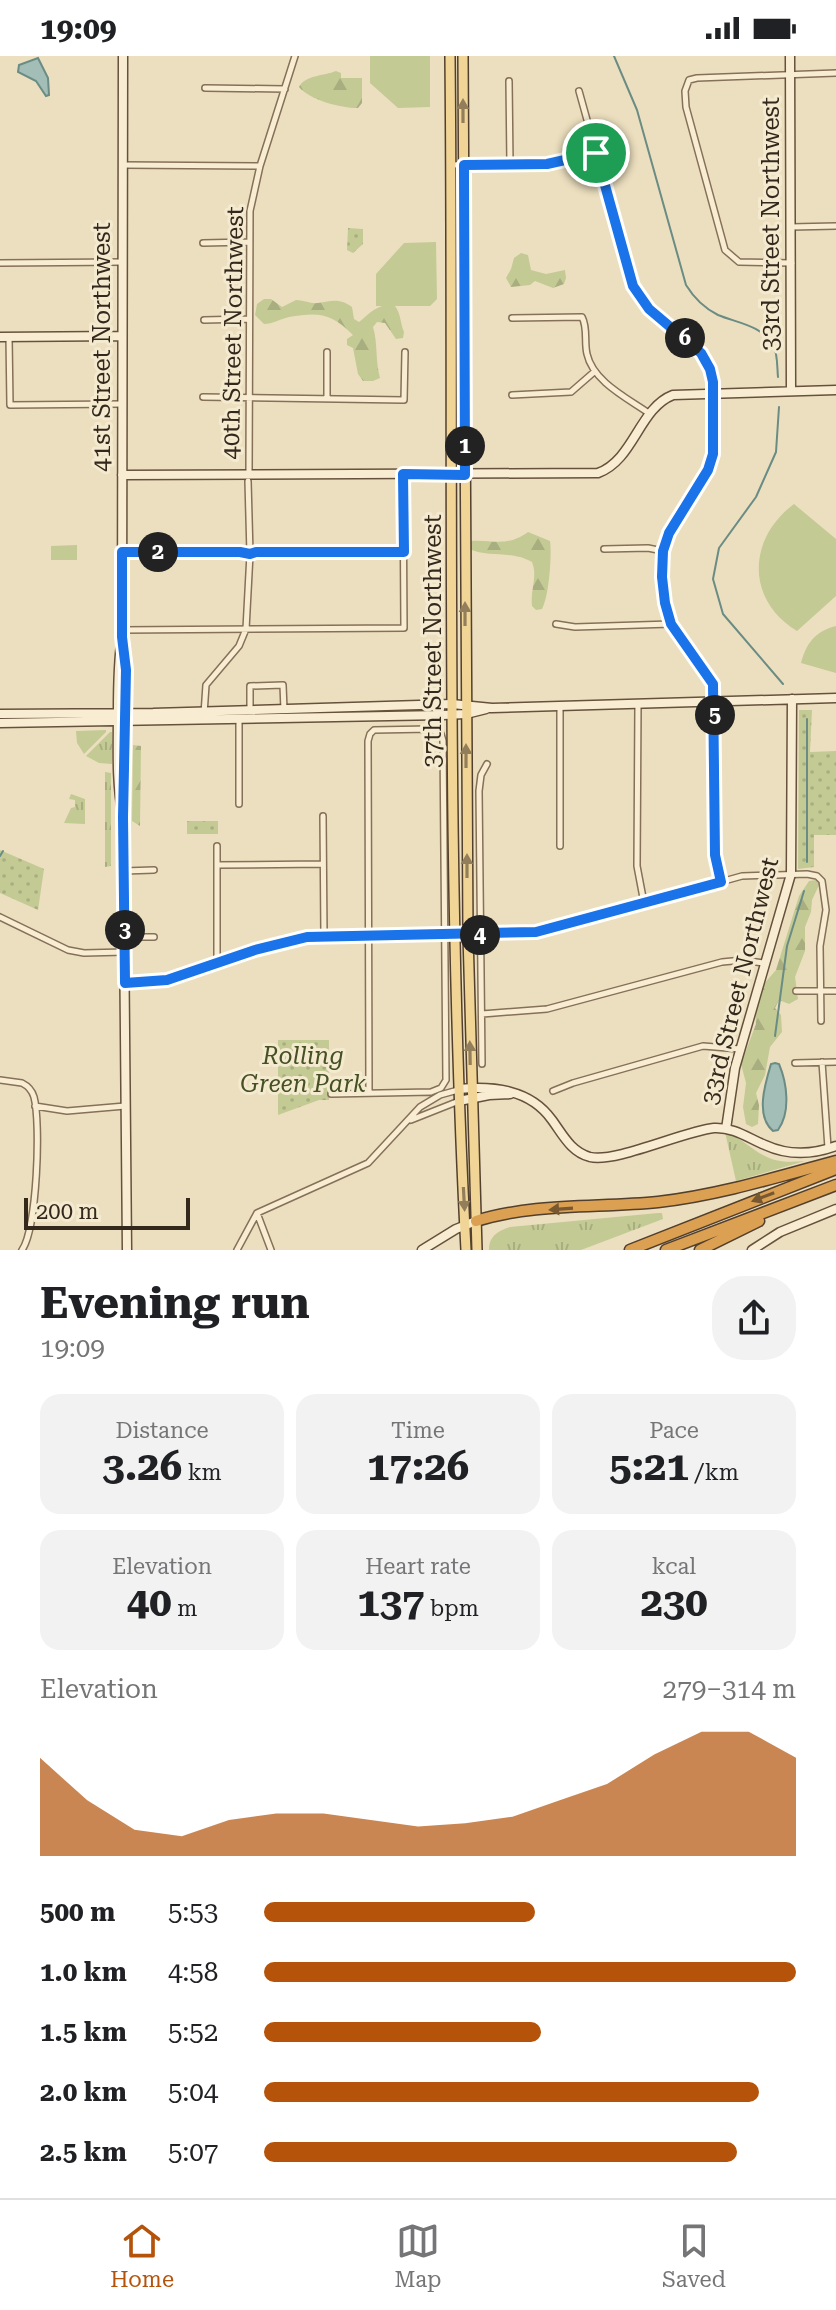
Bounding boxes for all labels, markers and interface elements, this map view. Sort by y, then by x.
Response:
text: 19:09 [40,11,117,46]
street label: 33rd Street Northwest [757,97,785,351]
one-way arrow [457,98,469,123]
pin [562,119,630,187]
icon: arrive [574,131,618,175]
street label: 40th Street Northwest [217,206,249,460]
street label: 41st Street Northwest [88,222,116,472]
pin: 6 [665,318,705,358]
text: 6 [679,325,691,350]
pin: 1 [445,426,485,466]
text: 1 [459,433,471,458]
street label: 37th Street Northwest [419,514,447,768]
pin: 2 [138,532,178,572]
text: 2 [152,539,164,564]
one-way arrow [459,601,471,626]
pin: 5 [695,695,735,735]
text: 5 [709,702,721,727]
one-way arrow [460,743,472,768]
one-way arrow [461,853,473,878]
street label: 33rd Street Northwest [696,854,784,1108]
pin: 3 [105,910,145,950]
pin: 4 [460,915,500,955]
text: 3 [119,917,131,942]
text: 4 [474,922,486,947]
one-way arrow [464,1040,476,1065]
park label: Rolling Green Park [240,1042,366,1098]
one-way arrow [457,1187,470,1212]
one-way arrow [751,1191,775,1204]
scale bar [24,1194,190,1230]
text: 200 m [36,1199,99,1224]
one-way arrow [548,1203,573,1216]
button: share [712,1276,796,1360]
text: Evening run [40,1277,310,1329]
text: 19:09 [40,1333,105,1363]
text: Distance [115,1418,209,1443]
text: Time [391,1418,445,1443]
text: Pace [649,1418,699,1443]
text: 3.26 [102,1443,182,1490]
text: 17:26 [367,1443,469,1490]
text: 5:21 [609,1443,689,1490]
text: km [182,1460,222,1485]
text: /km [689,1460,739,1485]
text: Elevation [112,1554,212,1579]
text: Heart rate [365,1554,471,1579]
text: kcal [652,1554,696,1579]
text: 40 [127,1579,172,1626]
text: 137 [357,1579,424,1626]
text: 230 [640,1579,708,1626]
text: m [172,1596,197,1621]
text: bpm [424,1596,479,1621]
text: Elevation [40,1674,158,1704]
text: 279–314 m [663,1674,796,1704]
text: 500 m [40,1897,115,1927]
text: 5:53 [168,1897,218,1927]
text: 1.0 km [40,1957,127,1987]
text: 4:58 [168,1957,218,1987]
text: 1.5 km [40,2017,127,2047]
text: 5:52 [168,2017,218,2047]
text: 2.0 km [40,2077,127,2107]
text: 5:04 [168,2077,218,2107]
text: 2.5 km [40,2137,127,2167]
text: 5:07 [168,2137,218,2167]
tab: Home [110,2219,174,2292]
tab: Map [394,2219,442,2292]
tab: Saved [662,2219,726,2292]

